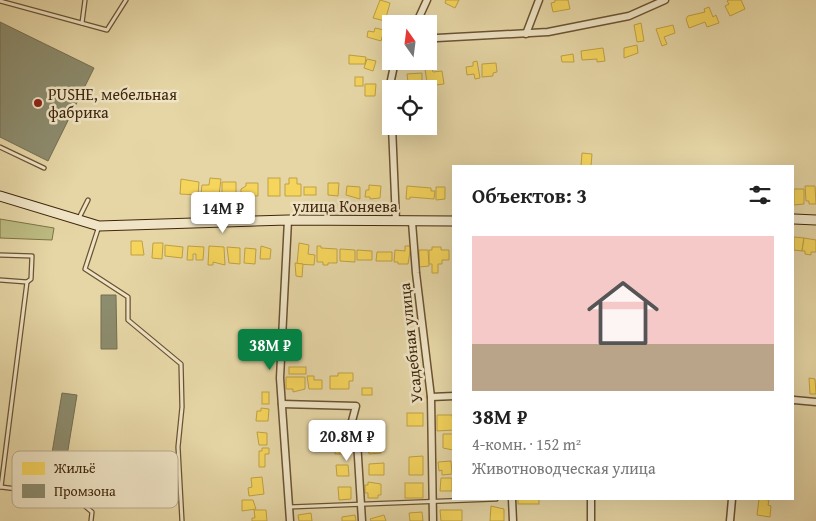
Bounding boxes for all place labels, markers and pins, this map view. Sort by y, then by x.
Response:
place label: PUSHE, мебельная фабрика [48,82,177,124]
marker: PUSHE, мебельная фабрика [32,97,44,109]
pin: 14M ₽ [188,192,258,234]
pin: 38M ₽ [235,328,305,371]
pin: 20.8M ₽ [301,420,393,462]

